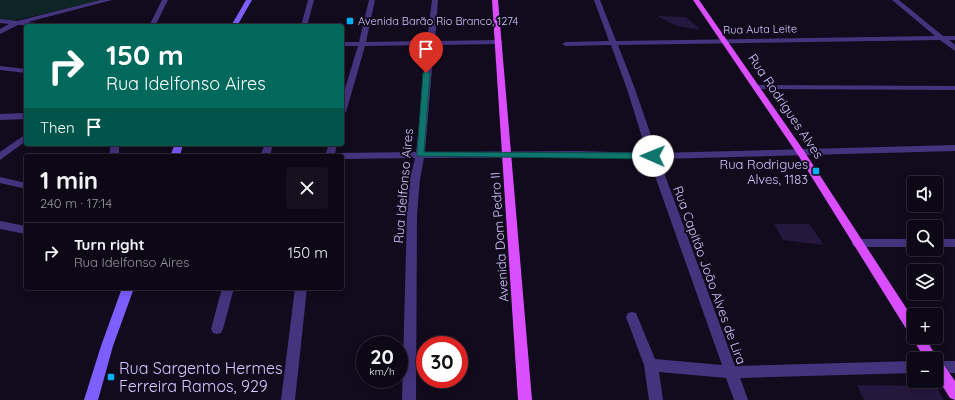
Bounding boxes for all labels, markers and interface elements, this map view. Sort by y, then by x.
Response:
place label: Avenida Barão Rio Branco, 1274 [358,14,518,28]
marker: Avenida Barão Rio Branco, 1274 [345,16,355,26]
street label: Rua Auta Leite [723,21,797,37]
pin [409,32,443,73]
text: 150 m [106,37,184,72]
icon: arrive [415,38,437,60]
icon: right [40,40,92,92]
street label: Rua Rodrigues Alves [745,50,827,162]
text: Rua Idelfonso Aires [106,72,266,95]
icon: arrive [83,116,105,138]
text: Then [40,118,75,137]
street label: Rua Idelfonso Aires [390,128,416,244]
position arrow [632,135,674,177]
place label: Rua Rodrigues Alves, 1183 [720,156,808,187]
text: 1 min [40,165,98,195]
marker: Rua Rodrigues Alves, 1183 [811,166,821,176]
button: close [286,167,328,209]
street label: Avenida Dom Pedro II [486,172,512,302]
map controls [907,176,943,388]
button: sound [907,176,943,212]
street label: Rua Capitão João Alves de Lira [670,184,750,366]
text: 240 m · 17:14 [40,195,112,211]
button: search [907,220,943,256]
text: Turn right [74,235,145,254]
icon: right [40,242,62,264]
text: 150 m [288,243,328,262]
text: Rua Idelfonso Aires [74,254,189,270]
button: layers [907,264,943,300]
button: + [907,308,943,344]
speed limit sign: 30 [416,336,468,388]
text: 20 [370,344,394,369]
button: − [907,352,943,388]
place label: Rua Sargento Hermes Ferreira Ramos, 929 [119,358,283,396]
text: km/h [369,365,395,378]
marker: Rua Sargento Hermes Ferreira Ramos, 929 [106,372,116,382]

